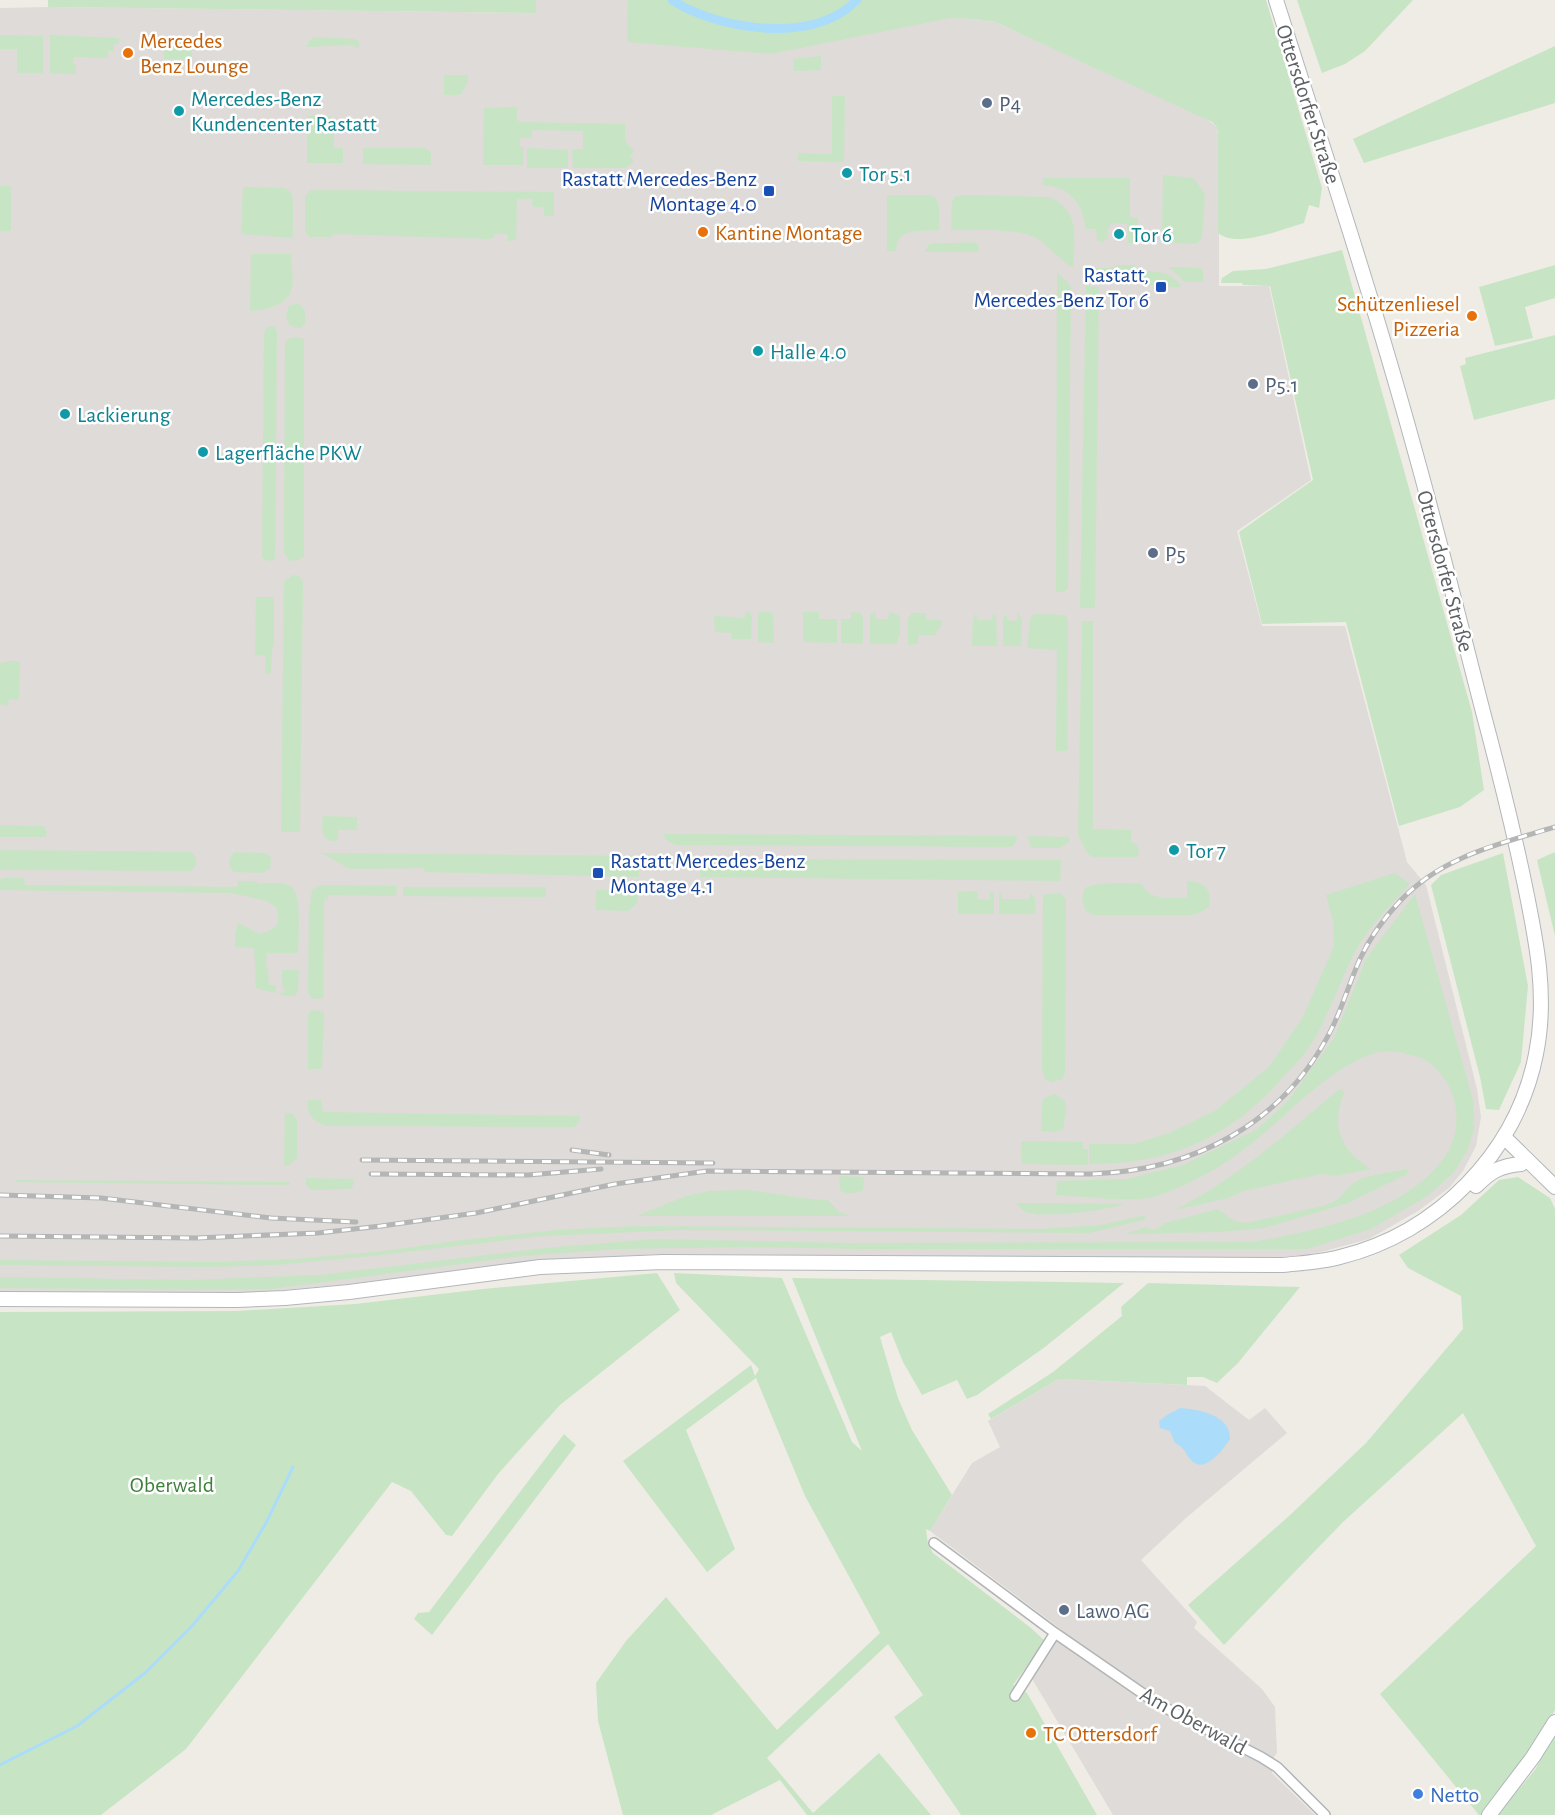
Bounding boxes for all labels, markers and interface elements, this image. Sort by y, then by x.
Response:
street label: Ottersdorfer Straße [1272,22,1344,187]
place label: Mercedes Benz Lounge [140,30,249,77]
marker: Mercedes Benz Lounge [121,46,135,60]
place label: Mercedes-Benz Kundencenter Rastatt [191,88,377,135]
place label: P4 [999,93,1021,115]
marker: P4 [980,96,994,110]
marker: Mercedes-Benz Kundencenter Rastatt [172,104,186,118]
place label: Tor 5.1 [859,163,911,185]
marker: Tor 5.1 [840,166,854,180]
place label: Rastatt Mercedes-Benz Montage 4.0 [561,168,757,215]
marker: Rastatt Mercedes-Benz Montage 4.0 [762,184,776,198]
place label: Kantine Montage [715,222,862,244]
place label: Tor 6 [1131,224,1172,246]
marker: Kantine Montage [696,225,710,239]
marker: Tor 6 [1112,227,1126,241]
place label: Rastatt, Mercedes-Benz Tor 6 [974,264,1149,311]
marker: Rastatt, Mercedes-Benz Tor 6 [1154,280,1168,294]
place label: Schützenliesel Pizzeria [1337,293,1460,340]
marker: Schützenliesel Pizzeria [1465,309,1479,323]
place label: Halle 4.0 [770,341,847,363]
marker: Halle 4.0 [751,344,765,358]
place label: P5.1 [1265,374,1298,396]
marker: P5.1 [1246,377,1260,391]
place label: Lackierung [77,404,171,426]
marker: Lackierung [58,407,72,421]
place label: Lagerfläche PKW [215,442,362,464]
marker: Lagerfläche PKW [196,445,210,459]
street label: Ottersdorfer Straße [1413,488,1477,654]
place label: P5 [1165,543,1186,565]
marker: P5 [1146,546,1160,560]
place label: Tor 7 [1186,840,1226,862]
marker: Tor 7 [1167,843,1181,857]
place label: Rastatt Mercedes-Benz Montage 4.1 [610,850,806,897]
marker: Rastatt Mercedes-Benz Montage 4.1 [591,866,605,880]
park label: Oberwald [130,1474,214,1496]
place label: Lawo AG [1076,1600,1150,1622]
marker: Lawo AG [1057,1603,1071,1617]
street label: Am Oberwald [1137,1683,1250,1759]
place label: TC Ottersdorf [1043,1723,1158,1745]
marker: TC Ottersdorf [1024,1726,1038,1740]
place label: Netto [1430,1784,1479,1806]
marker: Netto [1411,1787,1425,1801]

